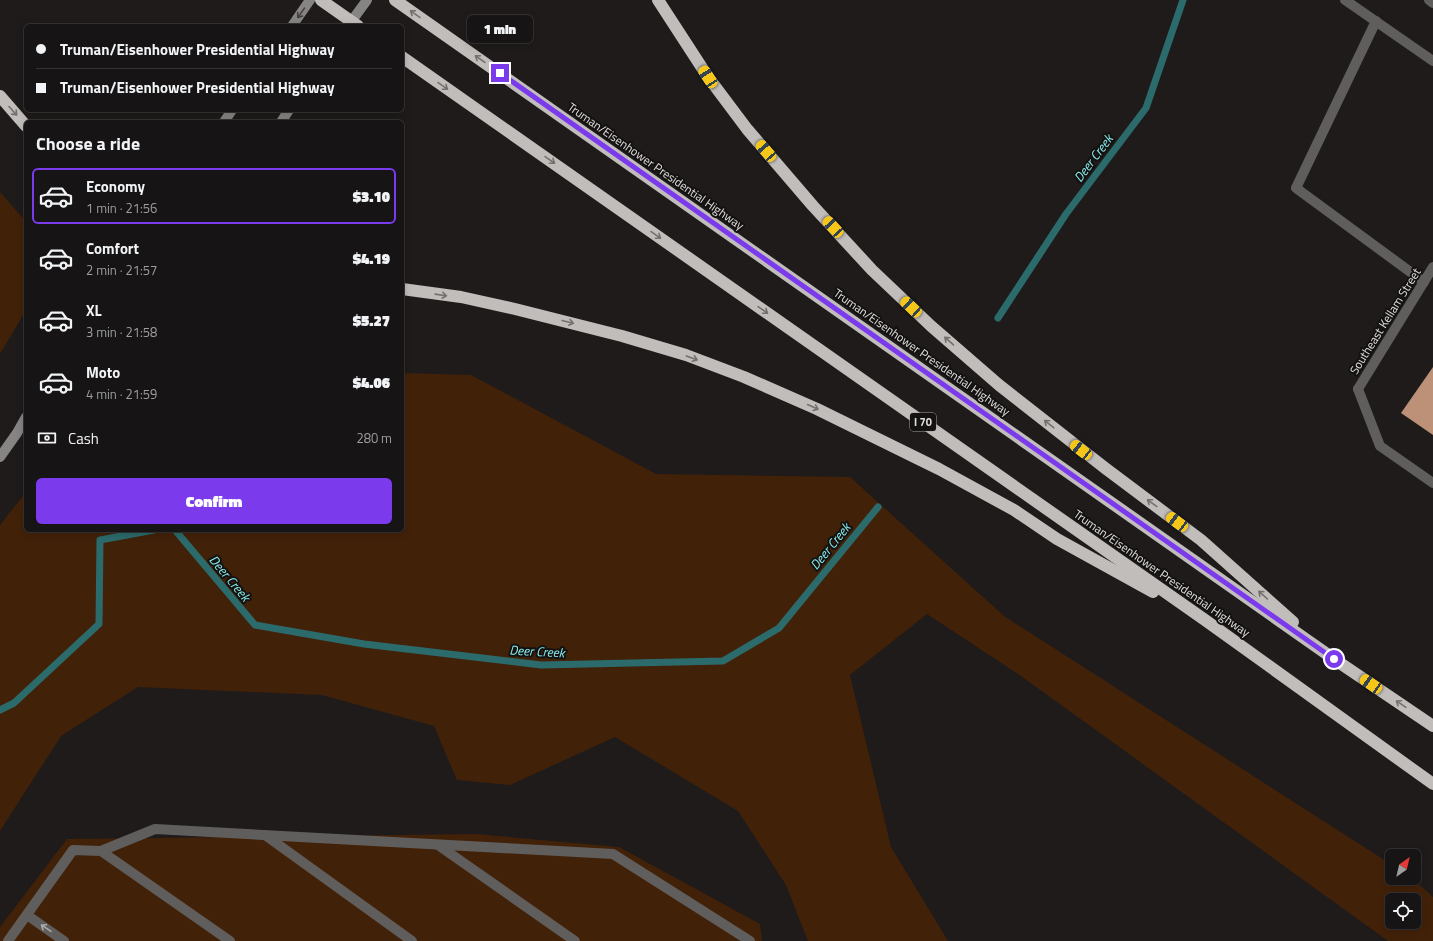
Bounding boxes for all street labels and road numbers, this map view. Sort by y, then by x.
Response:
street label: Truman/Eisenhower Presidential Highway [564,97,748,235]
street label: Southeast Kellam Street [1345,263,1426,378]
street label: Truman/Eisenhower Presidential Highway [830,283,1014,421]
road number: I 70 [910,413,936,431]
street label: Truman/Eisenhower Presidential Highway [1070,504,1254,642]

